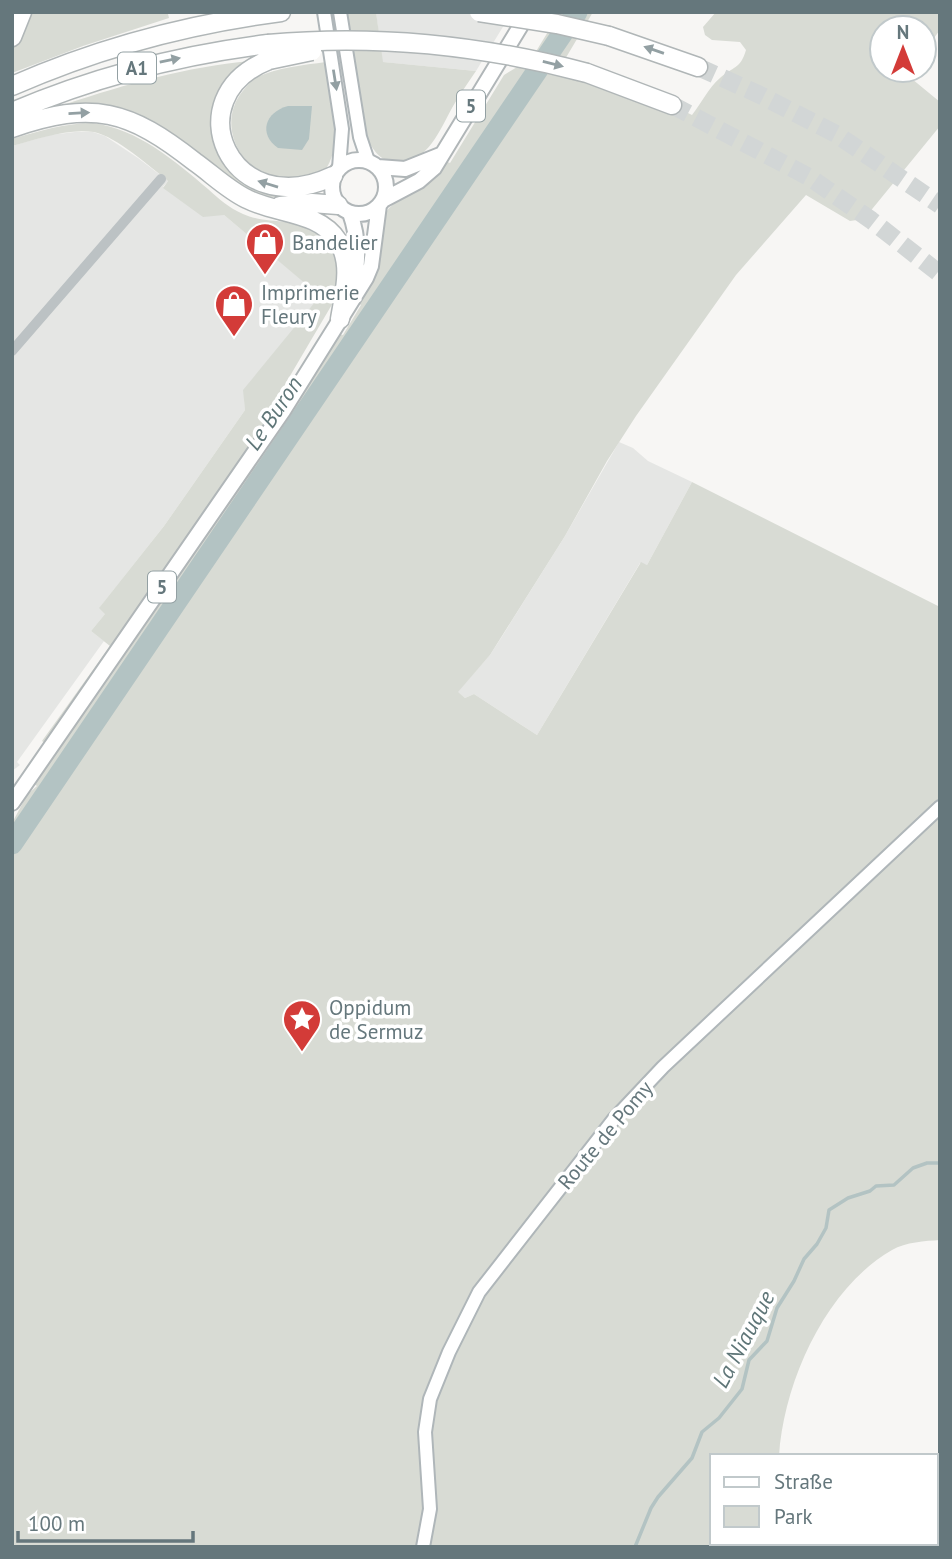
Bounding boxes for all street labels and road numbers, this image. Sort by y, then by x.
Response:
road number: A1 [118,52,156,83]
road number: 5 [457,90,485,122]
road number: 5 [148,572,176,602]
street label: Route de Pomy [552,1075,659,1195]

